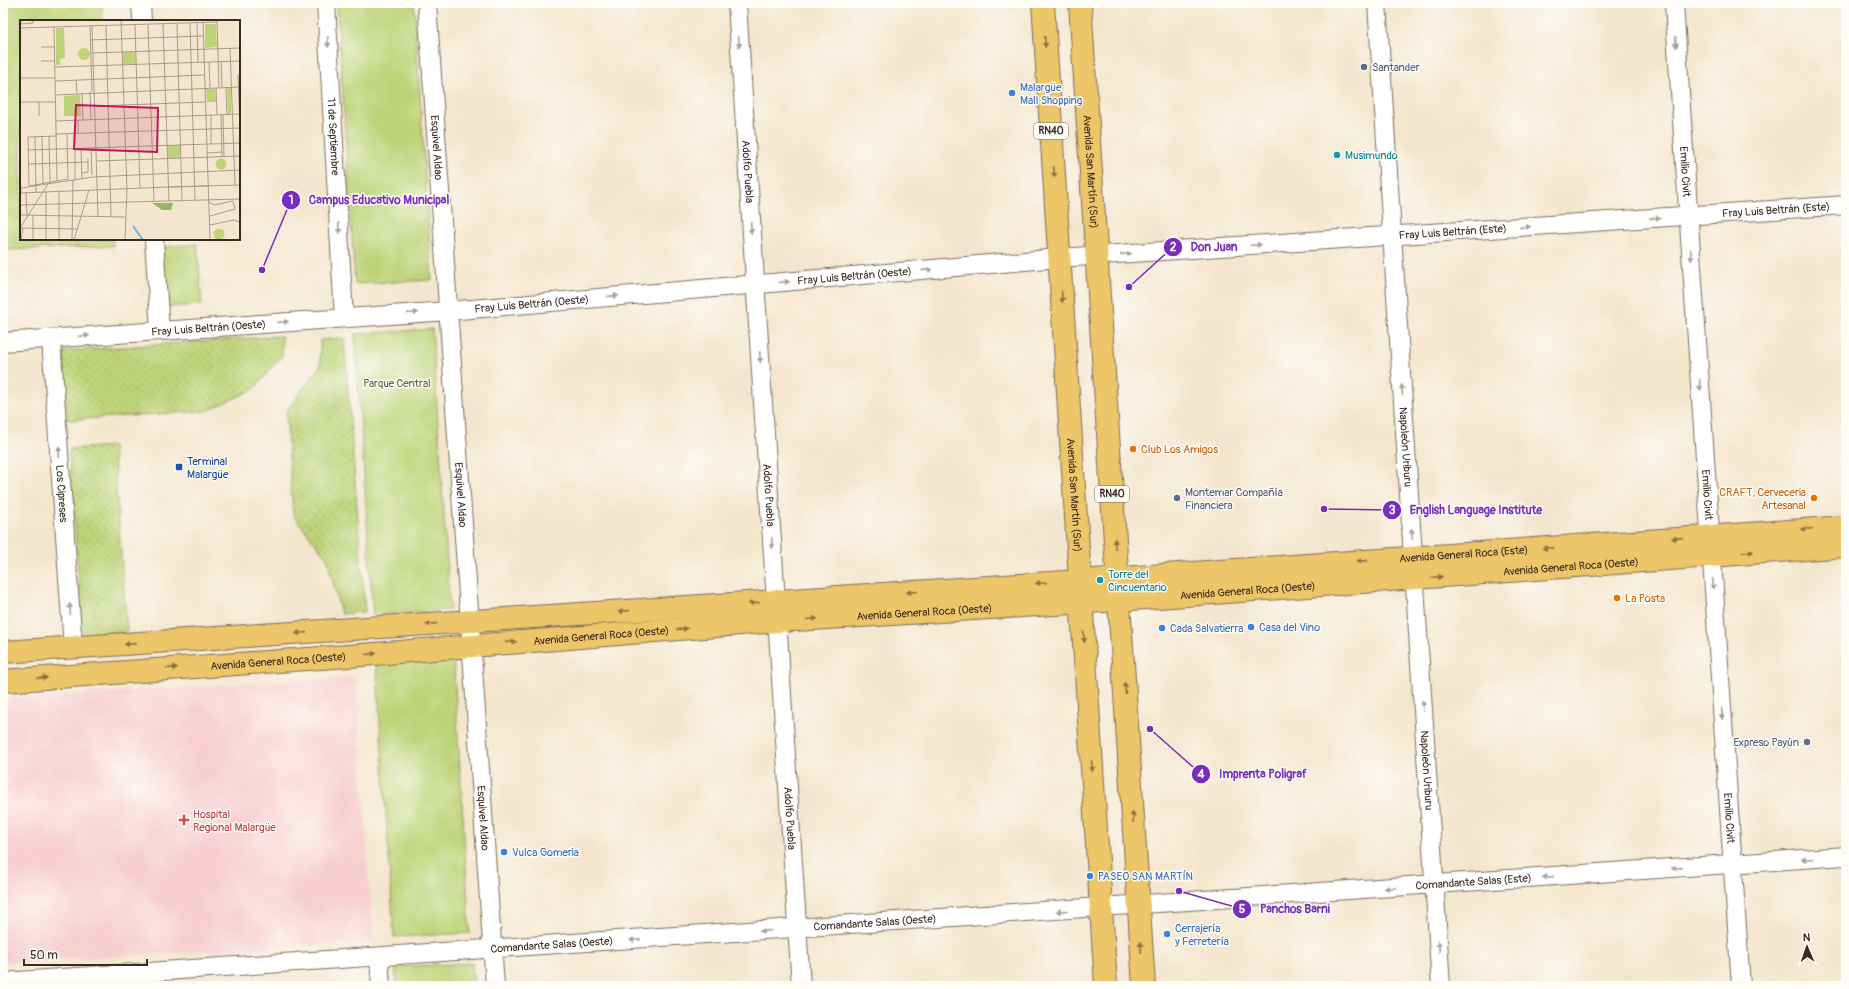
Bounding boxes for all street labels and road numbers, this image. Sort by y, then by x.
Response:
street label: 11 de Septiembre [325,98,342,176]
street label: Avenida San Martín (Sur) [1081,114,1101,229]
street label: Esquivel Aldao [428,115,446,181]
road number: RN40 [1034,123,1068,139]
street label: Adolfo Puebla [739,140,757,204]
street label: Emilio Civit [1677,146,1694,198]
street label: Fray Luis Beltrán (Este) [1722,200,1830,220]
street label: Fray Luis Beltrán (Este) [1398,221,1507,242]
street label: Fray Luis Beltrán (Oeste) [797,264,912,287]
street label: Fray Luis Beltrán (Oeste) [474,292,589,315]
street label: Fray Luis Beltrán (Oeste) [151,317,266,338]
street label: Napoleón Uriburu [1397,407,1415,487]
street label: Avenida San Martín (Sur) [1064,438,1085,552]
street label: Esquivel Aldao [452,462,470,528]
street label: Adolfo Puebla [760,463,778,527]
street label: Los Cipreses [53,464,71,523]
street label: Emilio Civit [1699,469,1716,521]
road number: RN40 [1095,486,1129,502]
street label: Avenida General Roca (Este) [1399,543,1529,565]
street label: Avenida General Roca (Oeste) [1502,555,1639,578]
street label: Avenida General Roca (Oeste) [1179,579,1316,602]
street label: Avenida General Roca (Oeste) [856,601,993,623]
street label: Avenida General Roca (Oeste) [533,623,670,647]
street label: Avenida General Roca (Oeste) [210,650,347,672]
street label: Napoleón Uriburu [1418,730,1436,811]
street label: Esquivel Aldao [475,785,492,851]
street label: Adolfo Puebla [782,786,799,850]
street label: Emilio Civit [1721,792,1738,844]
street label: Comandante Salas (Este) [1415,871,1532,892]
street label: Comandante Salas (Oeste) [813,912,937,933]
street label: Comandante Salas (Oeste) [490,934,614,955]

